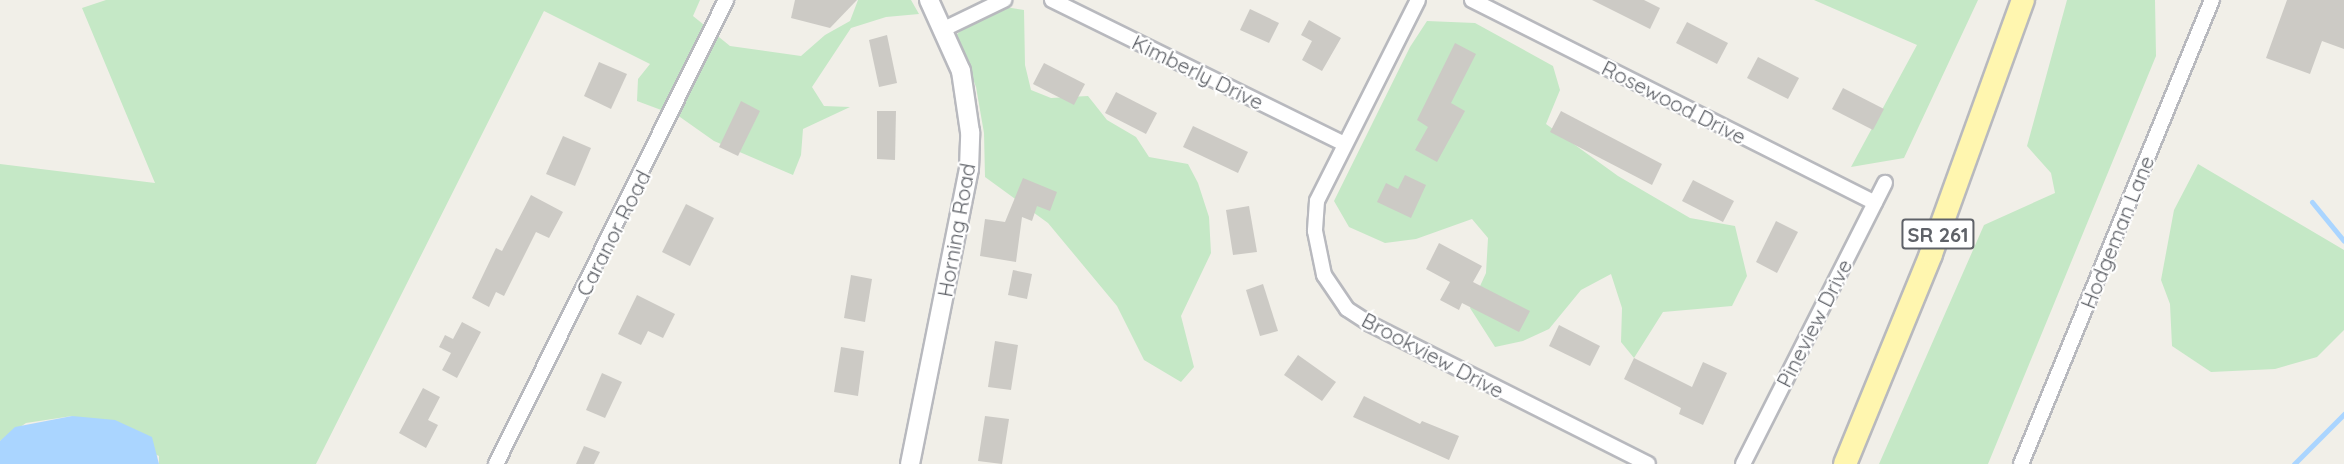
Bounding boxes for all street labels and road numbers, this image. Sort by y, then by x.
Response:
street label: Kimberly Drive [1128,29,1268,115]
street label: Rosewood Drive [1598,55,1750,149]
street label: Hodgeman Lane [2075,152,2159,312]
street label: Horning Road [932,161,980,299]
street label: Caranor Road [571,166,655,300]
road number: SR 261 [1900,217,1976,251]
street label: Pineview Drive [1771,255,1857,391]
street label: Brookview Drive [1358,307,1508,403]

